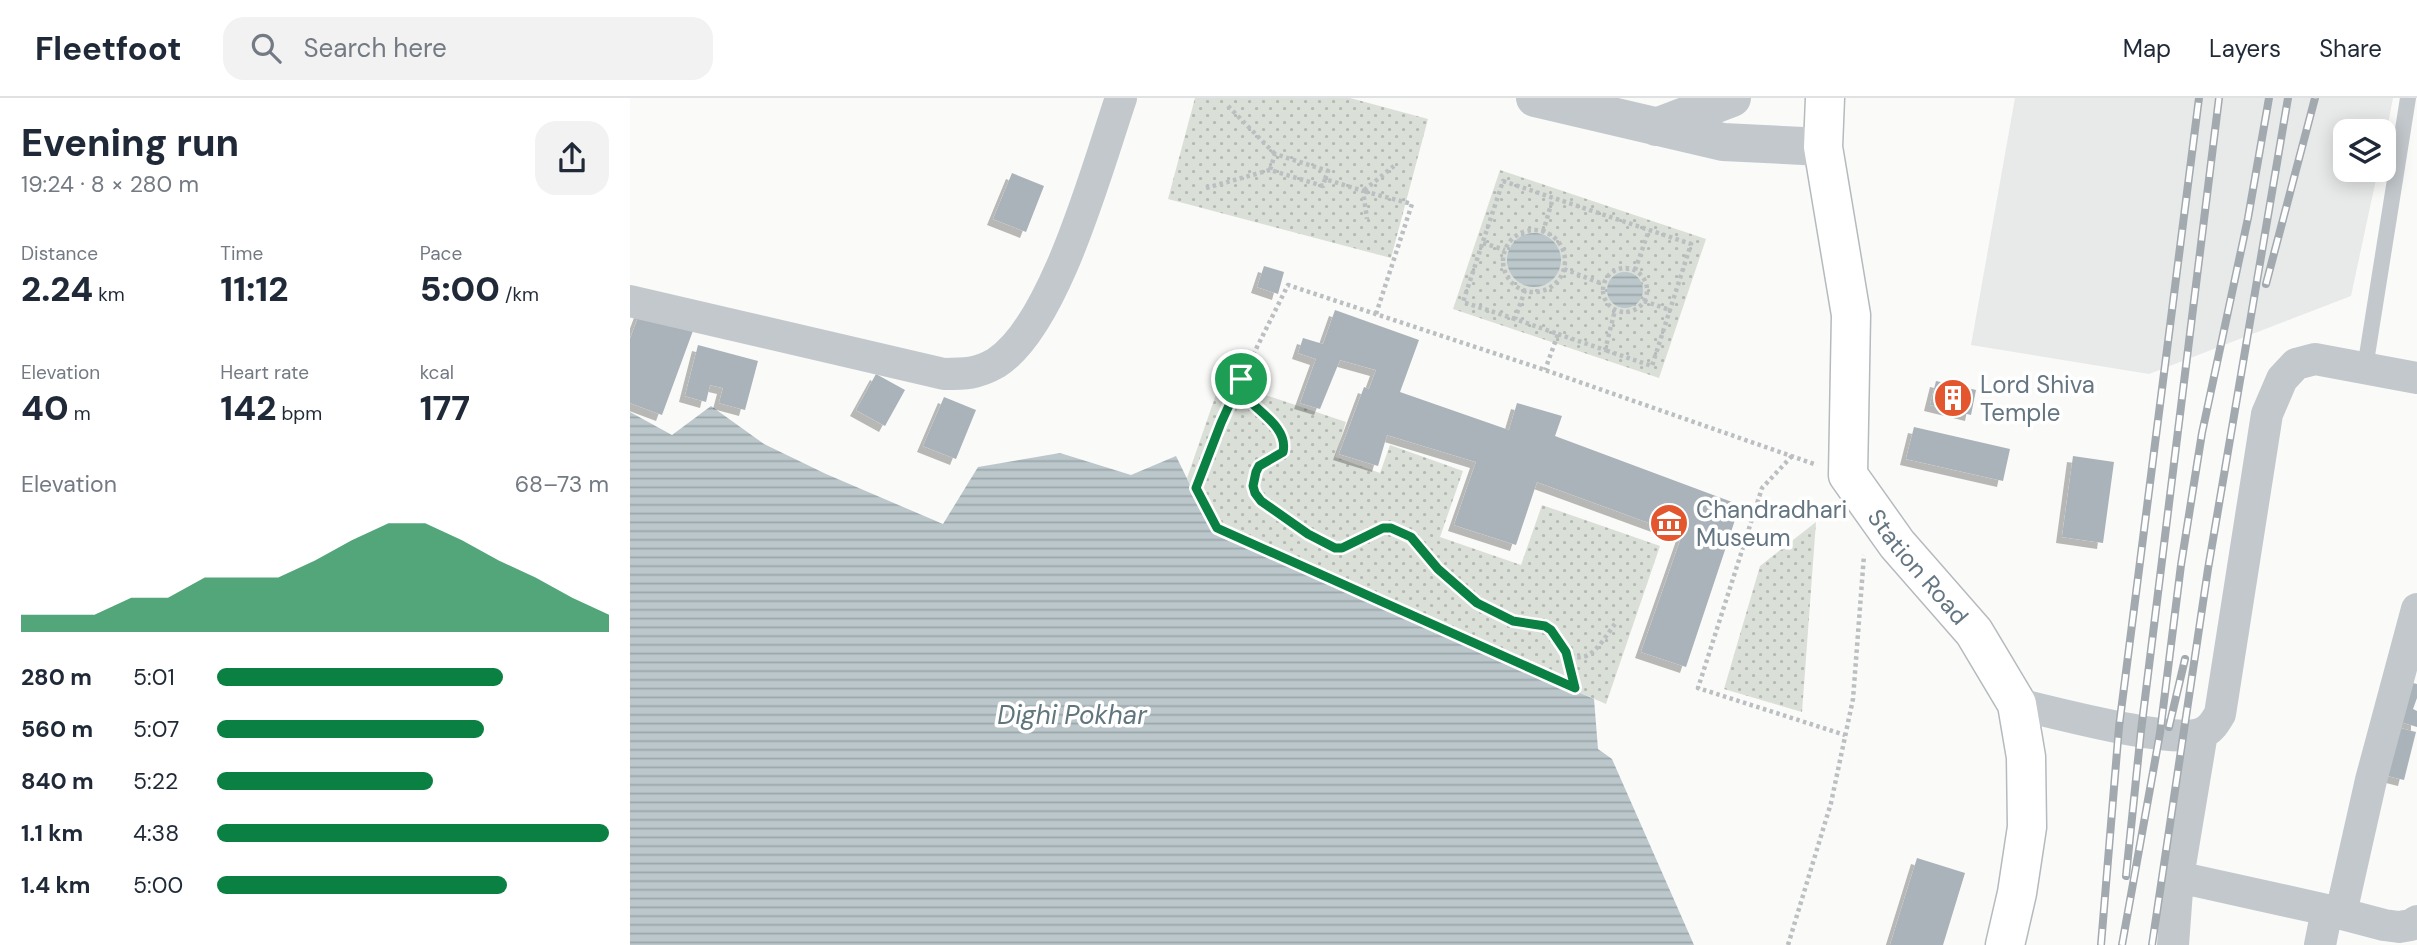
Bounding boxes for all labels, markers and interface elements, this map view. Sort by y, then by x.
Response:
search box [223,17,713,80]
text: Fleetfoot [35,27,181,70]
icon: search [247,29,285,67]
text: Search here [303,31,447,65]
text: Map [2123,33,2171,64]
text: Layers [2209,33,2281,64]
text: Share [2319,33,2382,64]
text: Evening run [21,118,239,168]
map controls [2333,119,2396,182]
button: layers [2333,119,2396,182]
button: share [535,121,609,195]
text: 19:24 · 8 × 280 m [21,169,199,199]
text: Distance [21,241,98,266]
text: Time [220,241,263,266]
text: Pace [420,241,462,266]
text: 2.24 [21,266,93,312]
text: 11:12 [220,266,288,312]
text: 5:00 [420,266,500,312]
text: km [93,282,125,307]
text: /km [500,282,539,307]
pin [1211,349,1271,409]
text: Elevation [21,360,100,385]
text: Heart rate [220,360,309,385]
text: kcal [420,360,454,385]
icon: arrive [1222,360,1260,398]
place label: Lord Shiva Temple [1980,369,2095,428]
building icon: Lord Shiva Temple [1932,377,1974,419]
text: 40 [21,385,69,431]
text: 142 [220,385,276,431]
text: 177 [420,385,470,431]
text: m [69,401,91,426]
text: bpm [276,401,322,426]
text: Elevation [21,469,117,499]
text: 68–73 m [515,469,609,499]
place label: Chandradhari Museum [1696,494,1847,553]
museum icon: Chandradhari Museum [1648,502,1690,544]
street label: Station Road [1861,503,1976,631]
text: 280 m [21,662,92,692]
text: 5:01 [133,662,175,692]
water label: Dighi Pokhar [997,698,1148,732]
text: 560 m [21,714,93,744]
text: 5:07 [133,714,179,744]
text: 840 m [21,766,94,796]
text: 5:22 [133,766,178,796]
text: 1.1 km [21,818,83,848]
text: 4:38 [133,818,179,848]
text: 1.4 km [21,870,90,900]
text: 5:00 [133,870,183,900]

